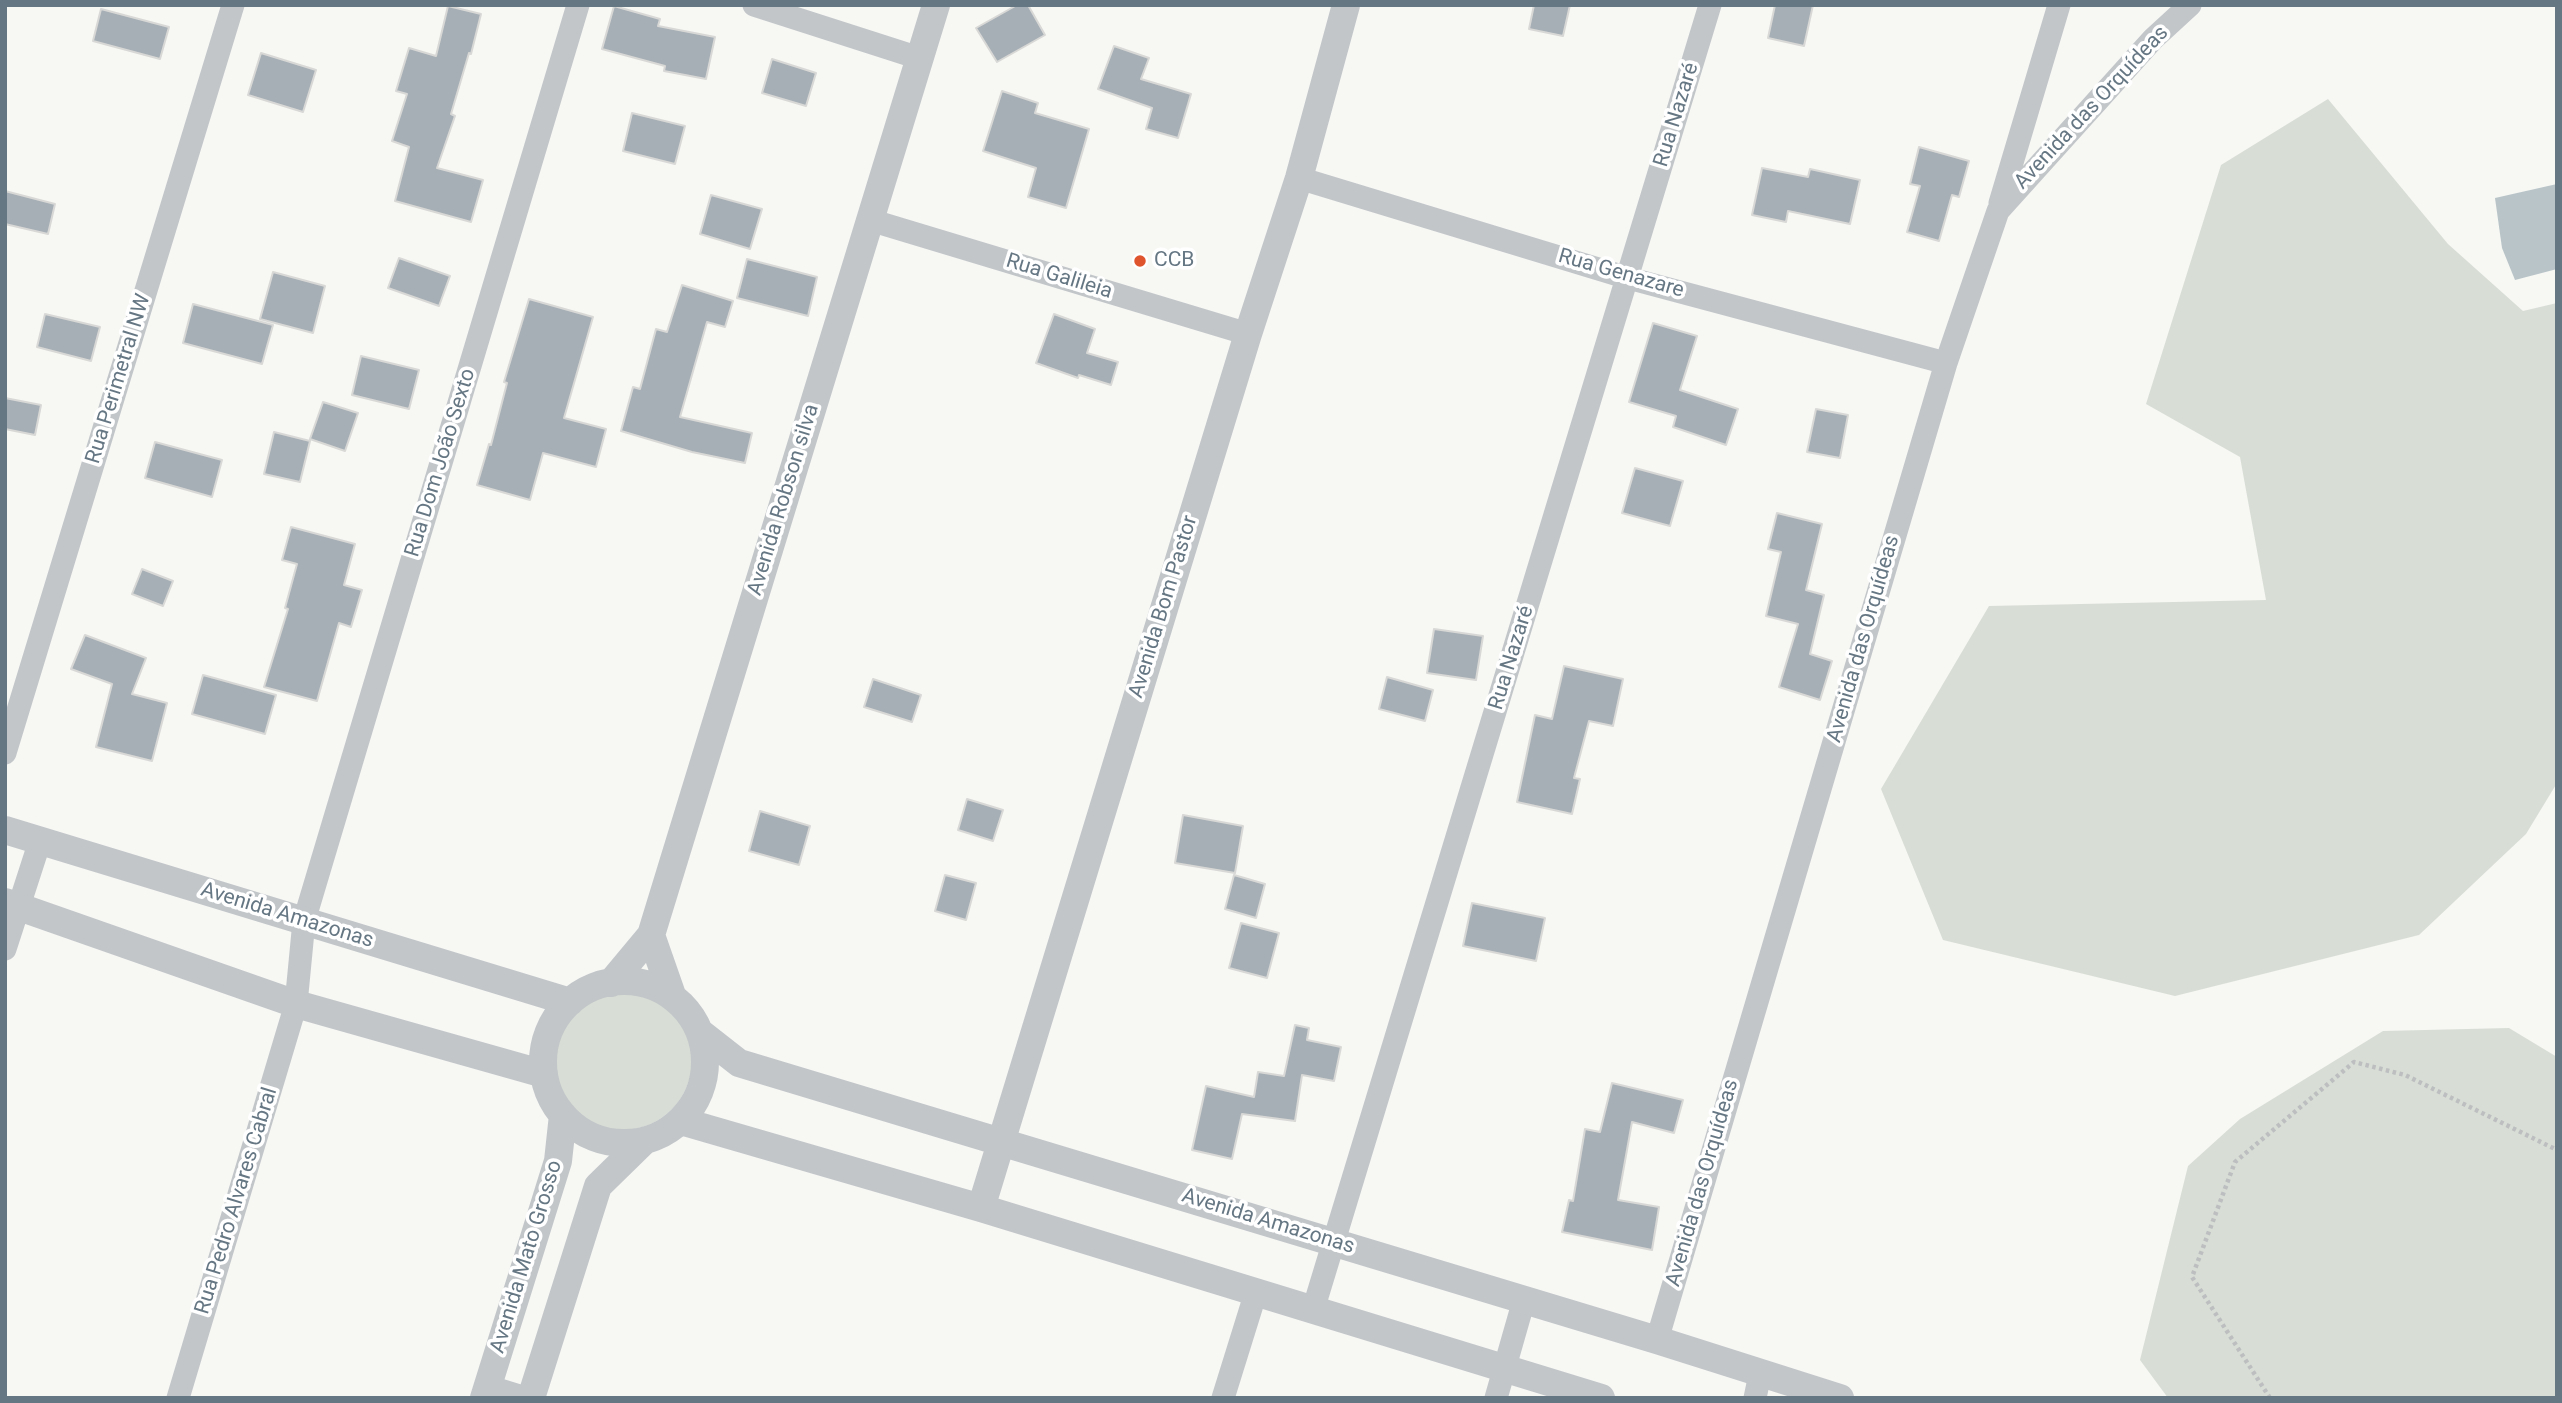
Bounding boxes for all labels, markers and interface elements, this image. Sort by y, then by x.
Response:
street label: Avenida das Orquídeas [2010,21,2174,195]
street label: Rua Nazaré [1649,60,1705,170]
street label: Rua Genazare [1555,244,1687,304]
place label: CCB [1154,248,1194,274]
street label: Rua Galileia [1003,249,1115,305]
marker: CCB [1132,253,1148,269]
street label: Rua Perimetral NW [81,291,157,467]
street label: Rua Dom João Sexto [400,366,482,560]
street label: Avenida Robson silva [743,401,825,599]
street label: Avenida Bom Pastor [1124,513,1204,701]
street label: Avenida das Orquídeas [1822,533,1906,745]
street label: Rua Nazaré [1484,603,1540,713]
street label: Avenida Amazonas [198,878,376,954]
street label: Avenida das Orquídeas [1661,1077,1745,1289]
street label: Rua Pedro Alvares Cabral [190,1085,284,1317]
street label: Avenida Mato Grosso [486,1158,568,1356]
street label: Avenida Amazonas [1179,1184,1357,1260]

